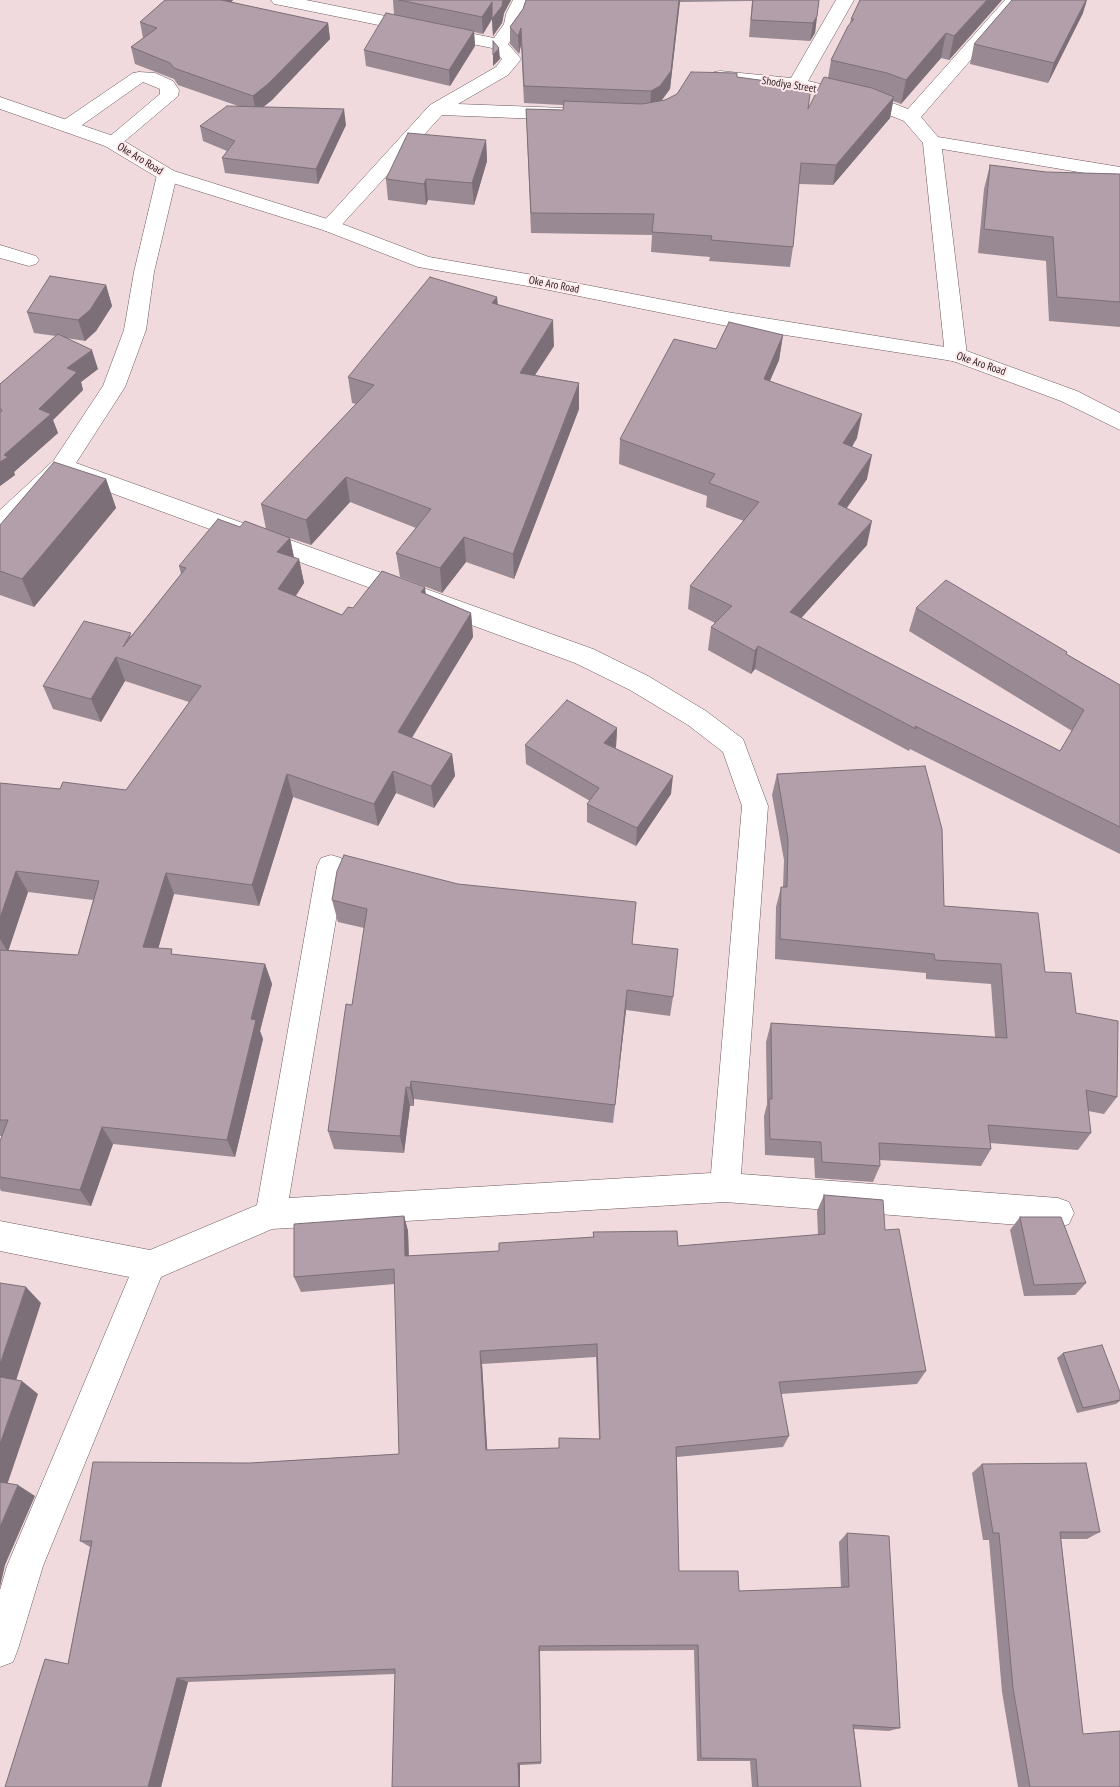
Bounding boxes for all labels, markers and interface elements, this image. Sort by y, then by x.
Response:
street label: Shodiya Street [761,74,817,96]
street label: Oke Aro Road [115,140,165,178]
street label: Oke Aro Road [528,274,580,296]
street label: Oke Aro Road [955,349,1007,379]

